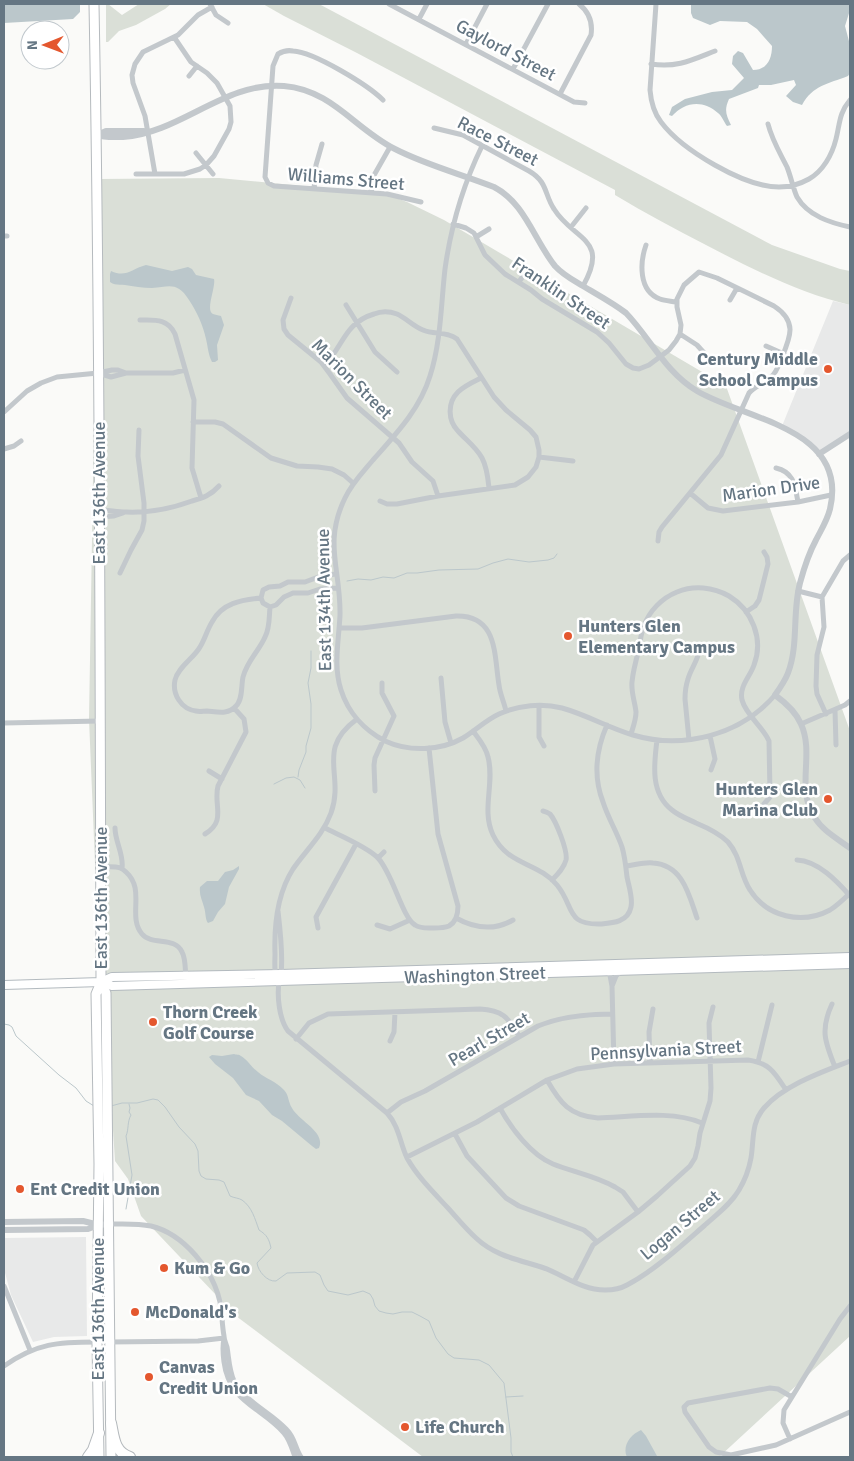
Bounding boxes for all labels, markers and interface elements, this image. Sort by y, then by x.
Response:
street label: Gaylord Street [452,14,560,86]
north arrow [20,20,70,70]
text: N [24,40,41,50]
street label: Race Street [454,111,542,171]
street label: Williams Street [286,163,406,195]
street label: Franklin Street [508,252,614,334]
street label: Marion Street [307,334,397,424]
place label: Century Middle School Campus [697,348,818,391]
marker: Century Middle School Campus [822,363,834,375]
street label: East 136th Avenue [88,422,110,564]
street label: Marion Drive [721,471,821,507]
street label: East 134th Avenue [312,528,336,672]
place label: Hunters Glen Elementary Campus [578,615,735,658]
marker: Hunters Glen Elementary Campus [562,630,574,642]
place label: Hunters Glen Marina Club [715,778,818,821]
marker: Hunters Glen Marina Club [822,793,834,805]
street label: East 136th Avenue [90,827,112,969]
street label: Washington Street [404,962,546,988]
place label: Thorn Creek Golf Course [163,1001,258,1044]
street label: Pearl Street [444,1007,534,1071]
marker: Thorn Creek Golf Course [147,1016,159,1028]
street label: Pennsylvania Street [590,1035,742,1065]
place label: Ent Credit Union [30,1178,160,1200]
marker: Ent Credit Union [14,1183,26,1195]
street label: Logan Street [636,1185,724,1265]
street label: East 136th Avenue [87,1238,109,1380]
place label: Kum & Go [174,1257,250,1279]
marker: Kum & Go [158,1262,170,1274]
place label: McDonald's [145,1301,236,1323]
marker: McDonald's [129,1306,141,1318]
place label: Canvas Credit Union [159,1356,258,1399]
marker: Canvas Credit Union [143,1371,155,1383]
place label: Life Church [415,1416,505,1438]
marker: Life Church [399,1421,411,1433]

